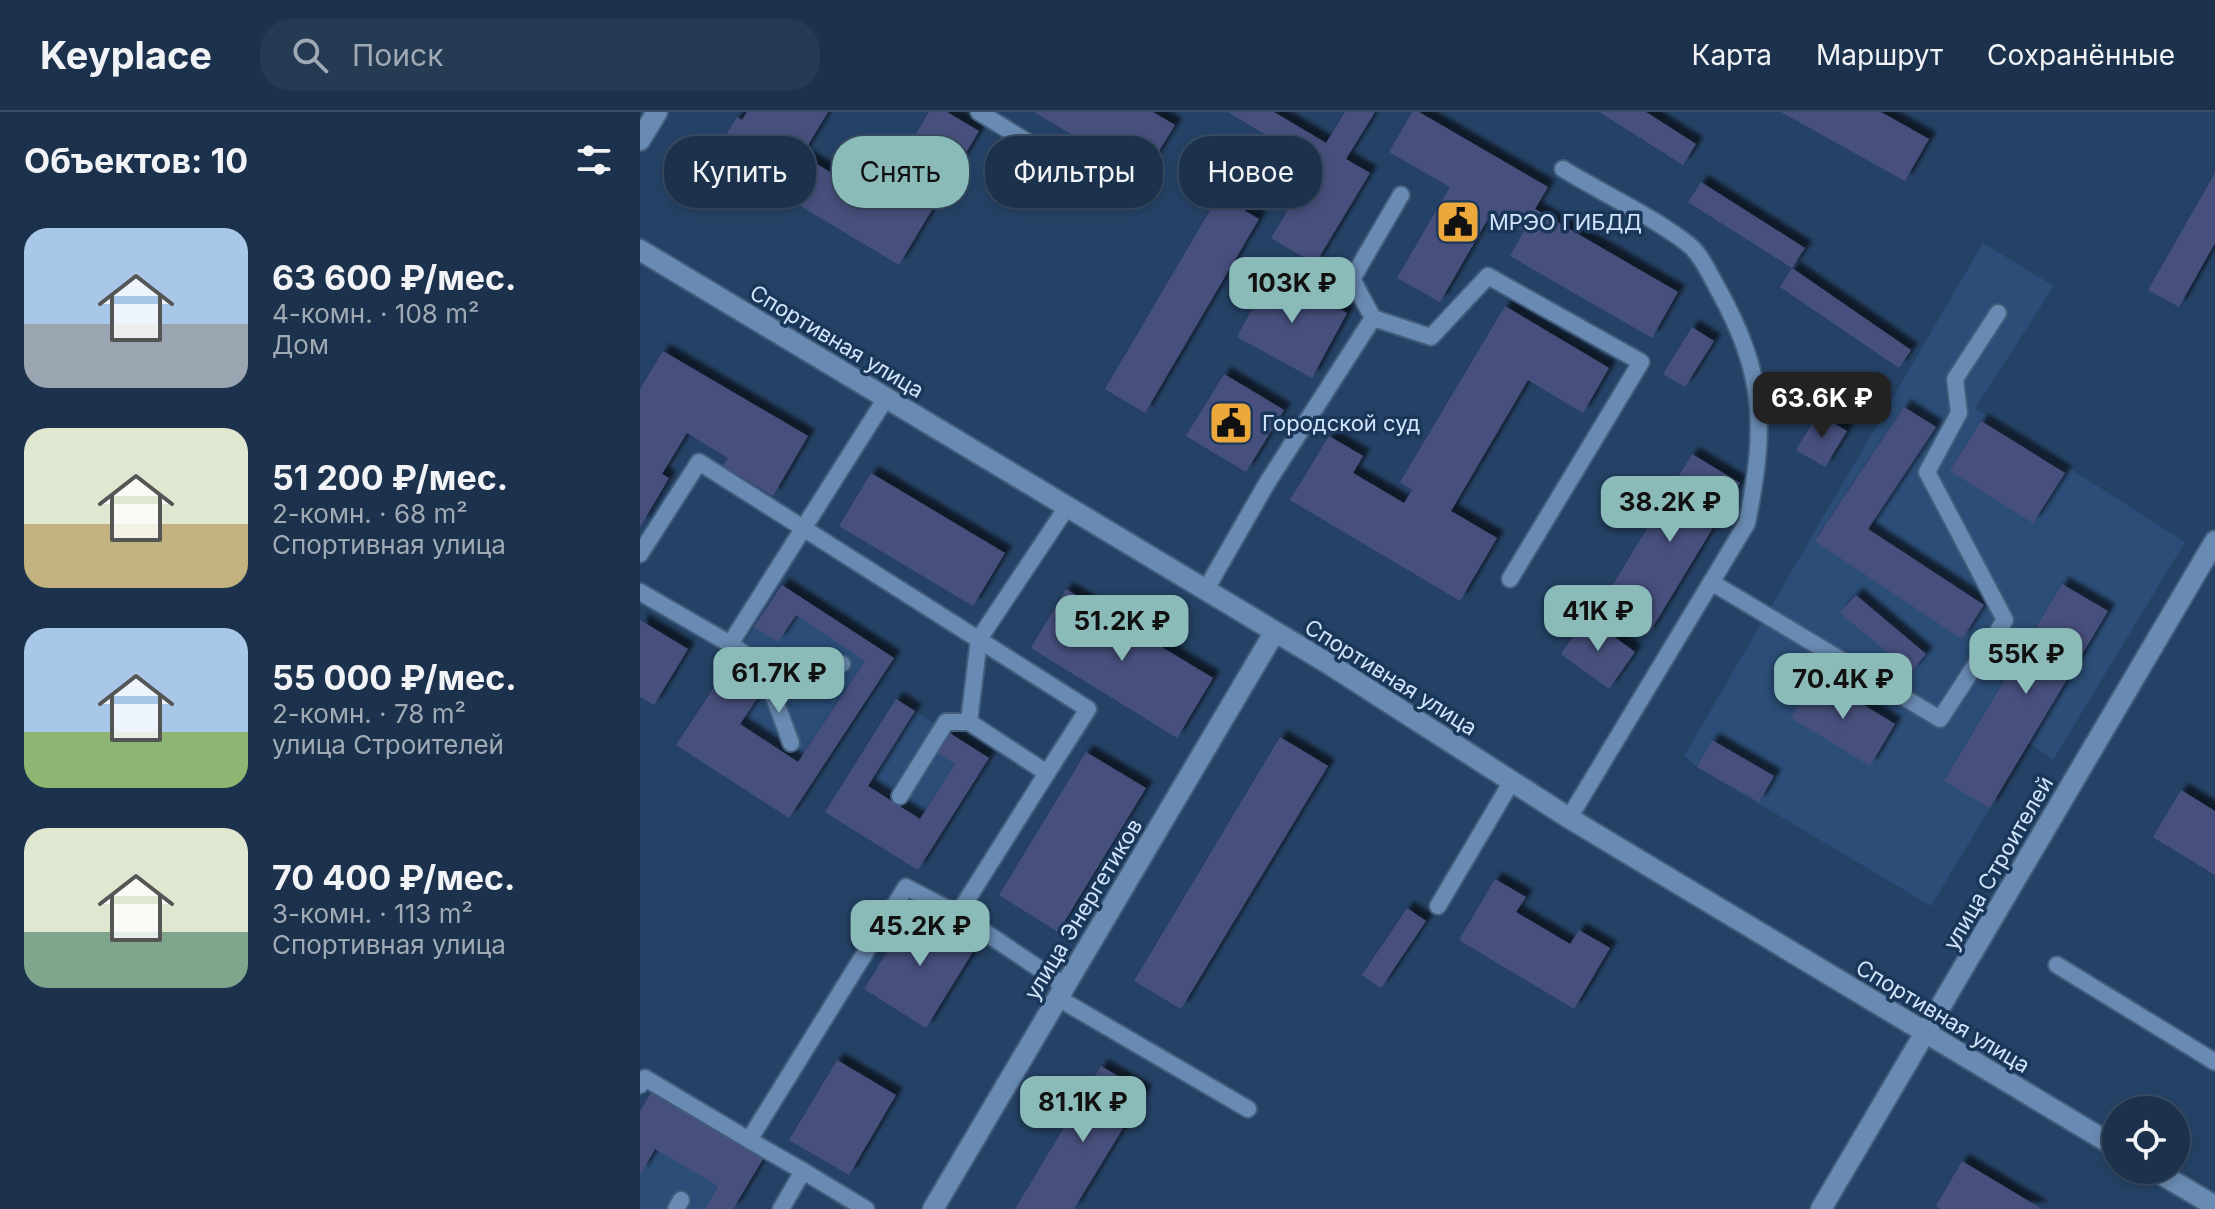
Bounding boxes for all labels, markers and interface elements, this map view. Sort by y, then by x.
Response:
search box [260,19,820,91]
text: Keyplace [40,32,212,78]
icon: search [288,33,332,77]
text: Поиск [352,37,443,73]
text: Карта [1692,38,1772,72]
text: Маршрут [1816,38,1943,72]
text: Сохранённые [1987,38,2175,72]
chip: Купить [664,136,816,208]
chip: Снять [832,136,969,208]
chip: Фильтры [985,136,1163,208]
chip: Новое [1179,136,1322,208]
icon: filters [572,138,616,182]
text: Объектов: 10 [24,140,248,181]
public building icon: МРЭО ГИБДД [1434,198,1482,246]
place label: МРЭО ГИБДД [1489,209,1642,235]
text: 63 600 ₽/мес. [272,257,516,298]
pin: 103K ₽ [1227,257,1357,325]
icon: home [88,260,184,356]
text: 103K ₽ [1247,267,1337,298]
street label: Спортивная улица [745,279,929,403]
text: 4-комн. · 108 m² [272,298,480,329]
text: Дом [272,329,329,360]
pin: 63.6K ₽ [1748,372,1896,440]
text: 63.6K ₽ [1771,382,1873,413]
public building icon: Городской суд [1207,399,1255,447]
place label: Городской суд [1262,410,1421,436]
text: 51 200 ₽/мес. [272,457,508,498]
icon: home [88,460,184,556]
pin: 38.2K ₽ [1596,476,1744,544]
text: 38.2K ₽ [1619,486,1721,517]
text: 2-комн. · 68 m² [272,498,468,529]
text: Спортивная улица [272,529,506,560]
pin: 41K ₽ [1542,585,1654,653]
pin: 51.2K ₽ [1048,595,1196,663]
text: 41K ₽ [1562,595,1634,626]
text: 51.2K ₽ [1073,605,1171,636]
street label: Спортивная улица [1300,614,1482,740]
pin: 55K ₽ [1970,628,2082,696]
text: 55K ₽ [1987,638,2065,669]
pin: 61.7K ₽ [705,647,853,715]
pin: 70.4K ₽ [1769,653,1917,721]
text: 55 000 ₽/мес. [272,657,517,698]
text: 61.7K ₽ [731,657,827,688]
icon: home [88,660,184,756]
text: 70.4K ₽ [1792,663,1894,694]
text: 2-комн. · 78 m² [272,698,466,729]
text: улица Строителей [272,729,504,760]
street label: улица Строителей [1938,772,2058,954]
street label: улица Энергетиков [1019,814,1147,1004]
text: 70 400 ₽/мес. [272,857,515,898]
icon: home [88,860,184,956]
text: 3-комн. · 113 m² [272,898,473,929]
pin: 45.2K ₽ [846,900,994,968]
text: 45.2K ₽ [869,910,971,941]
text: Спортивная улица [272,929,506,960]
street label: Спортивная улица [1851,954,2035,1078]
pin: 81.1K ₽ [1009,1076,1157,1144]
text: 81.1K ₽ [1038,1086,1128,1117]
map controls [2102,1096,2190,1184]
button: locate [2102,1096,2190,1184]

